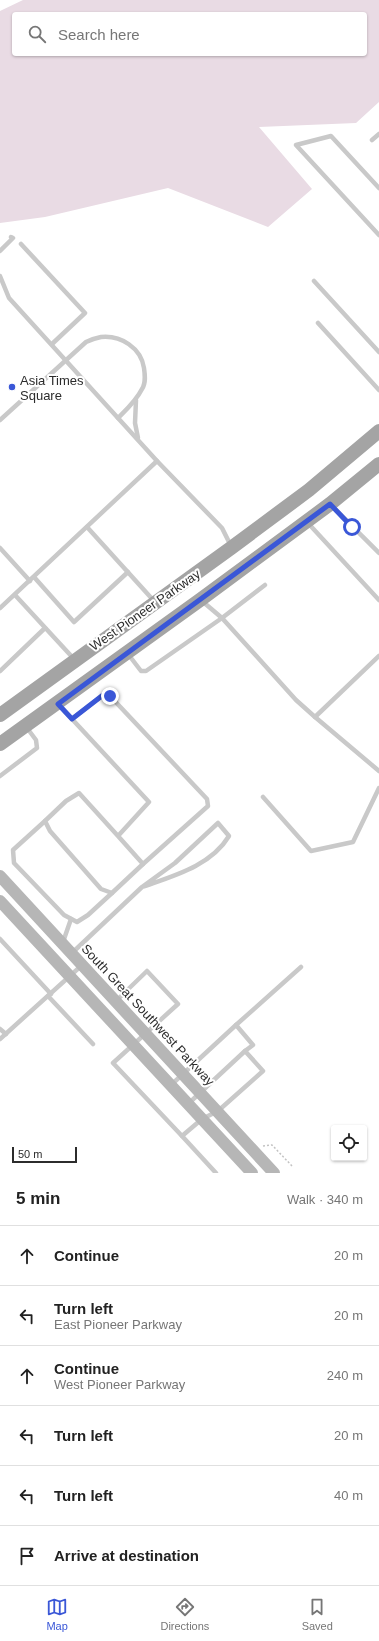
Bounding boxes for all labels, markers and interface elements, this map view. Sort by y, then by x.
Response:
search box [12,12,367,56]
icon: search [26,23,48,45]
text: Search here [58,26,140,43]
place label: Asia Times Square [20,373,84,403]
marker: Asia Times Square [7,382,17,392]
route start [343,518,361,536]
street label: West Pioneer Parkway [87,566,203,654]
route end [101,687,119,705]
street label: South Great Southwest Parkway [78,941,218,1089]
map controls [331,1125,367,1161]
button: locate [331,1125,367,1161]
scale bar [12,1145,77,1164]
text: 50 m [18,1148,42,1160]
text: 5 min [16,1189,60,1208]
text: Walk · 340 m [287,1192,363,1207]
icon: ahead [16,1245,38,1267]
text: Continue [54,1247,119,1264]
text: 20 m [334,1248,363,1263]
text: Turn left [54,1300,113,1317]
icon: left [16,1305,38,1327]
text: 20 m [334,1308,363,1323]
text: East Pioneer Parkway [54,1317,182,1332]
text: Continue [54,1360,119,1377]
icon: ahead [16,1365,38,1387]
text: 240 m [327,1368,363,1383]
text: West Pioneer Parkway [54,1377,185,1392]
icon: left [16,1425,38,1447]
text: Turn left [54,1427,113,1444]
text: 20 m [334,1428,363,1443]
icon: left [16,1485,38,1507]
text: Turn left [54,1487,113,1504]
text: 40 m [334,1488,363,1503]
icon: arrive [16,1545,38,1567]
text: Arrive at destination [54,1547,199,1564]
tab: Map [46,1596,68,1632]
tab: Directions [160,1596,209,1632]
tab: Saved [302,1596,333,1632]

